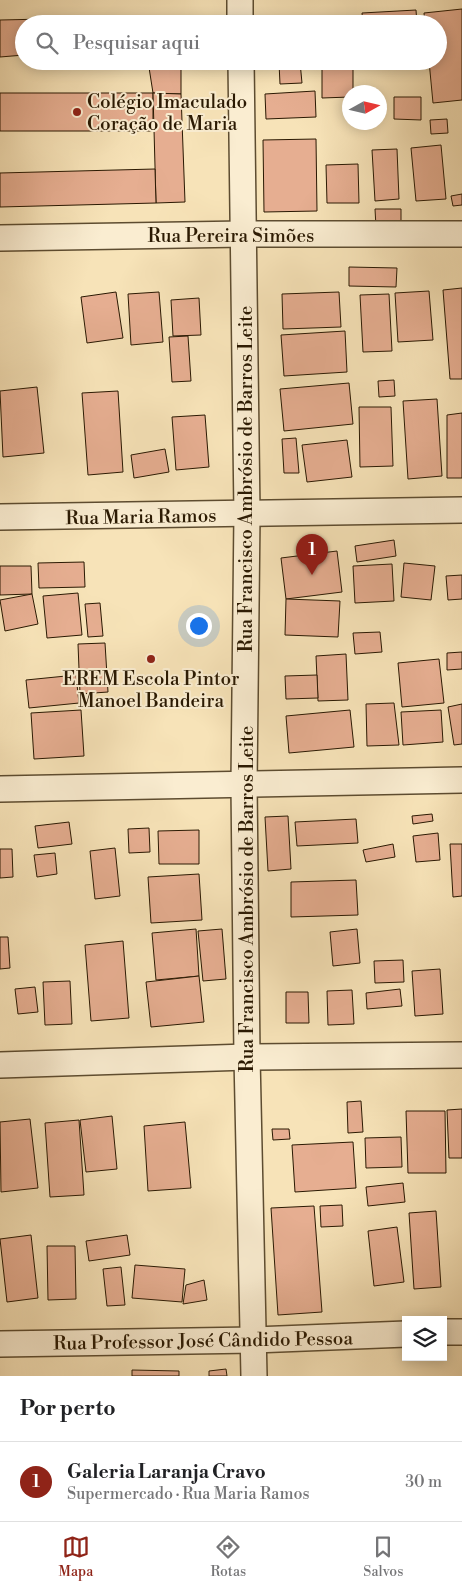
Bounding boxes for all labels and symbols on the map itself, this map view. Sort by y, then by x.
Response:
north arrow [342,85,387,130]
place label: Colégio Imaculado Coração de Maria [87,90,247,136]
marker: Colégio Imaculado Coração de Maria [71,106,83,118]
street label: Rua Pereira Simões [148,224,314,248]
street label: Rua Francisco Ambrósio de Barros Leite [234,306,258,652]
street label: Rua Maria Ramos [65,504,217,530]
pin: 1 [296,534,328,575]
your location [186,613,212,639]
marker: EREM Escola Pintor Manoel Bandeira [145,653,157,665]
place label: EREM Escola Pintor Manoel Bandeira [63,667,239,713]
street label: Rua Francisco Ambrósio de Barros Leite [235,726,259,1072]
street label: Rua Professor José Cândido Pessoa [53,1326,353,1356]

